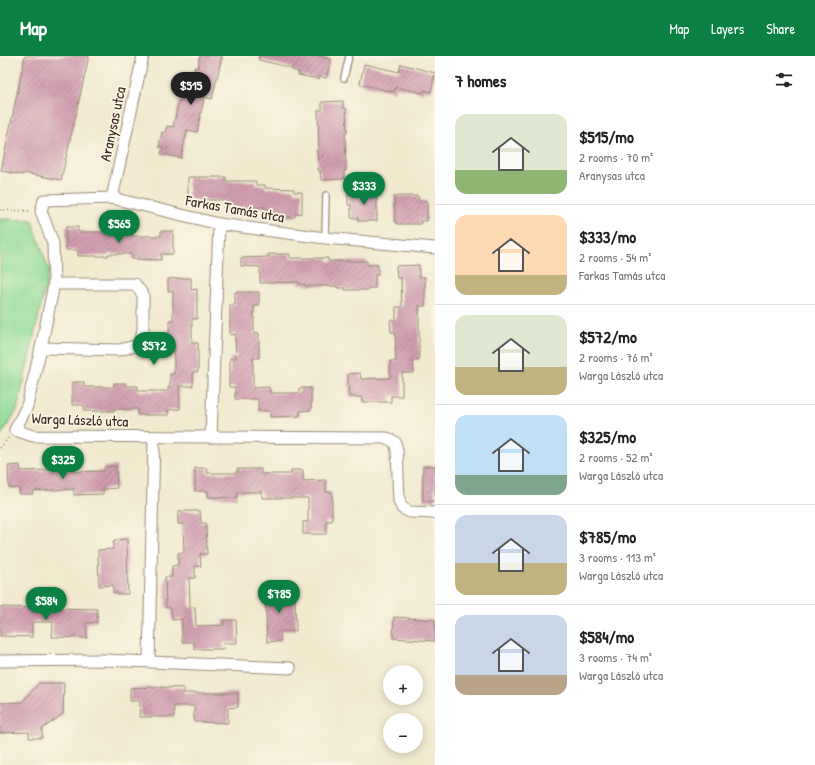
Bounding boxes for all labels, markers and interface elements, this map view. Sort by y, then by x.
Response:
text: Map [20,15,47,41]
text: Map [669,19,689,38]
text: Layers [711,19,744,38]
text: Share [766,19,795,38]
text: 7 homes [455,69,506,92]
icon: filters [773,69,795,91]
pin: $515 [167,72,215,106]
text: $515 [180,76,202,94]
street label: Aranysas utca [94,85,131,163]
text: $515/mo [579,125,634,148]
icon: home [487,130,535,178]
text: 2 rooms · 70 m² [579,148,653,166]
text: Aranysas utca [579,166,645,184]
pin: $333 [340,172,388,206]
text: $333 [352,176,376,194]
street label: Farkas Tamás utca [183,189,286,228]
pin: $565 [95,210,143,244]
text: $565 [108,214,130,232]
text: $333/mo [579,225,636,248]
icon: home [487,231,535,279]
text: 2 rooms · 54 m² [579,248,651,266]
text: Farkas Tamás utca [579,266,665,284]
text: $572/mo [579,325,637,348]
icon: home [487,331,535,379]
pin: $572 [130,332,178,366]
text: $572 [142,336,166,354]
text: 2 rooms · 76 m² [579,348,652,366]
text: Warga László utca [579,366,663,384]
street label: Warga László utca [31,407,129,432]
text: $325/mo [579,425,636,448]
icon: home [487,431,535,479]
pin: $325 [39,446,87,480]
text: 2 rooms · 52 m² [579,448,652,466]
text: $325 [51,450,75,468]
text: Warga László utca [579,466,663,484]
text: $785/mo [579,525,636,548]
icon: home [487,531,535,579]
text: 3 rooms · 113 m² [579,548,656,566]
text: Warga László utca [579,566,663,584]
pin: $785 [255,580,303,614]
text: $785 [267,584,291,602]
pin: $584 [22,587,70,621]
text: $584 [35,591,57,609]
text: $584/mo [579,625,634,648]
icon: home [487,631,535,679]
text: 3 rooms · 74 m² [579,648,652,666]
map controls [383,665,423,753]
button: + [383,665,423,705]
text: Warga László utca [579,666,663,684]
button: − [383,713,423,753]

